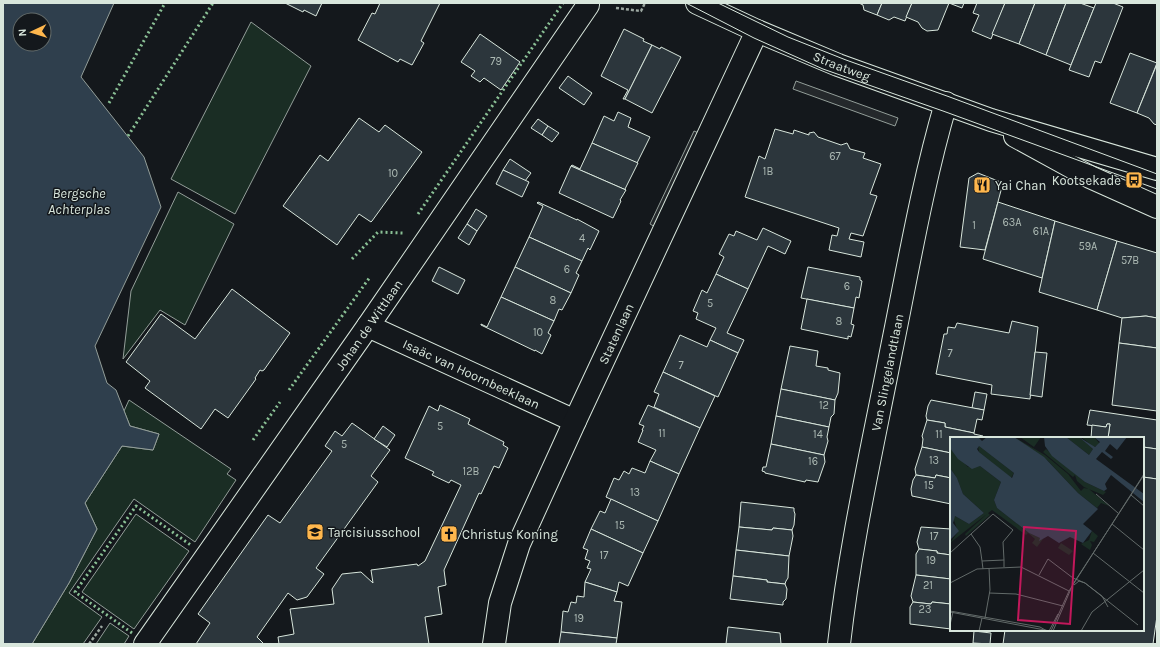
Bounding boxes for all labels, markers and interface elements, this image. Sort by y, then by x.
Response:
north arrow [12,12,52,52]
text: N [16,28,29,37]
street label: Straatweg [811,48,873,84]
house number: 79 [490,55,502,68]
house number: 67 [829,150,841,163]
house number: 1B [763,165,773,178]
house number: 10 [388,167,398,180]
bus stop icon: Kootsekade [1124,170,1144,190]
place label: Kootsekade [1052,173,1121,188]
restaurant icon: Yai Chan [972,175,992,195]
place label: Yai Chan [995,178,1046,193]
water label: Bergsche Achterplas [48,185,110,218]
house number: 63A [1002,216,1022,229]
house number: 1 [972,219,976,232]
house number: 61A [1033,225,1050,238]
house number: 4 [579,232,585,245]
house number: 59A [1079,240,1098,253]
house number: 57B [1121,254,1139,267]
house number: 6 [564,263,570,276]
street label: Johan de Wittlaan [332,276,405,373]
house number: 6 [844,280,850,293]
house number: 8 [550,294,557,307]
house number: 5 [707,297,713,310]
street label: Statenlaan [595,301,636,366]
street label: Van Slingelandtlaan [868,312,906,432]
house number: 8 [836,315,843,328]
house number: 10 [533,326,543,339]
street label: Isaäc van Hoornbeeklaan [401,336,542,411]
house number: 7 [947,347,953,360]
house number: 7 [678,359,684,372]
house number: 12 [819,399,829,412]
house number: 5 [437,420,443,433]
house number: 11 [658,427,666,440]
house number: 14 [813,428,823,441]
house number: 11 [935,428,943,441]
inset map [950,437,1144,631]
house number: 5 [341,438,347,451]
house number: 13 [929,454,939,467]
house number: 16 [808,455,818,468]
house number: 12B [463,465,480,478]
house number: 15 [924,479,934,492]
house number: 13 [630,486,640,499]
house number: 15 [615,519,625,532]
school or university icon: Tarcisiusschool [305,522,325,542]
church icon: Christus Koning [439,524,459,544]
place label: Tarcisiusschool [328,525,420,540]
place label: Christus Koning [462,527,558,542]
house number: 17 [930,530,938,543]
house number: 17 [600,549,608,562]
house number: 19 [926,554,936,567]
house number: 21 [923,579,933,592]
house number: 23 [919,603,931,616]
house number: 19 [574,612,584,625]

